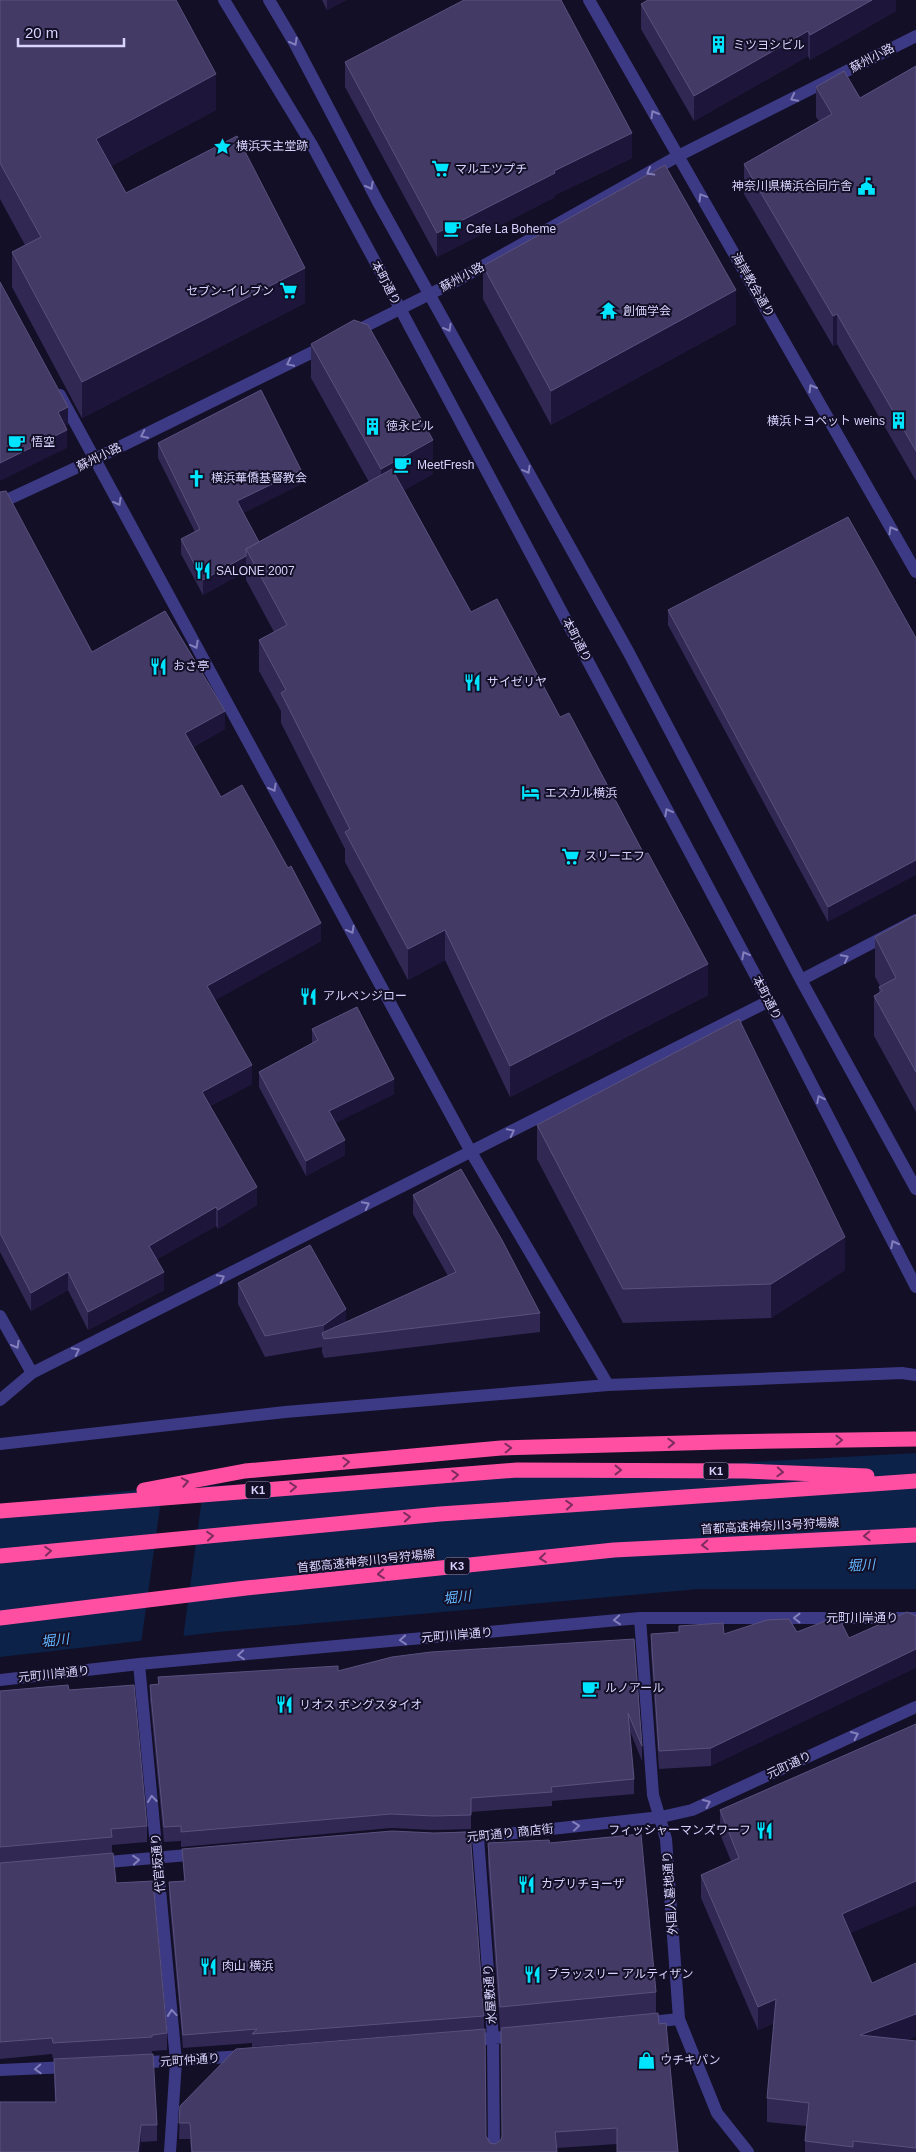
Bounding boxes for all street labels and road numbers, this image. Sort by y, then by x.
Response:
street label: 蘇州小路 [847,41,897,75]
street label: 海岸教会通り [729,250,777,320]
street label: 本町通り [369,259,403,307]
street label: 蘇州小路 [438,260,486,294]
street label: 蘇州小路 [74,440,124,474]
street label: 本町通り [560,616,594,664]
street label: 本町通り [750,974,784,1022]
road number: K1 [704,1462,728,1480]
road number: K1 [246,1482,270,1498]
street label: 首都高速神奈川3号狩場線 [700,1515,840,1537]
street label: 首都高速神奈川3号狩場線 [296,1547,436,1575]
road number: K3 [444,1558,470,1574]
street label: 元町川岸通り [826,1611,898,1625]
street label: 元町川岸通り [421,1625,493,1645]
street label: 元町川岸通り [17,1663,91,1685]
street label: 元町通り [764,1749,814,1781]
street label: 元町通り 商店街 [466,1821,554,1845]
street label: 代官坂通り [148,1832,168,1894]
street label: 外国人墓地通り [660,1851,680,1935]
street label: 水屋敷通り [481,1964,499,2024]
street label: 元町仲通り [160,2051,220,2069]

